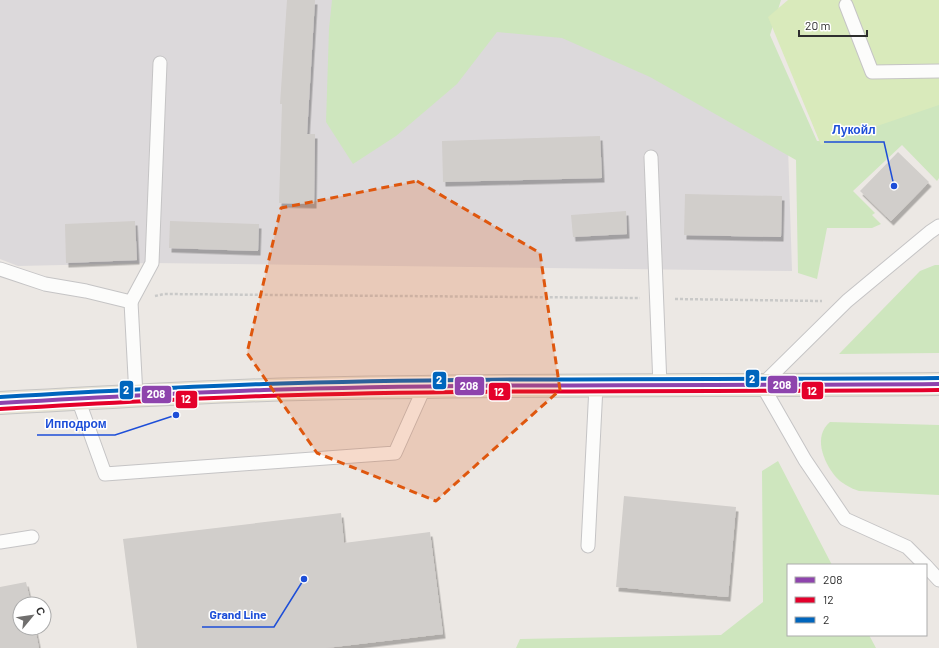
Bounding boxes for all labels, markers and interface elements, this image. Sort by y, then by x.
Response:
scale bar [799,12,867,38]
text: 20 m [805,18,831,32]
callout: Лукойл [824,118,884,142]
text: Лукойл [832,122,876,137]
line badge: 2 [745,369,760,388]
line badge: 2 [432,371,447,390]
text: 2 [749,372,755,385]
text: 2 [436,373,442,386]
line badge: 208 [767,375,798,394]
line badge: 208 [454,376,485,396]
text: 208 [773,378,791,391]
text: 208 [460,379,478,392]
line badge: 2 [119,380,134,400]
line badge: 12 [801,381,824,400]
line badge: 12 [488,382,511,401]
text: 2 [123,383,129,396]
text: 12 [807,384,817,397]
line badge: 208 [141,385,172,404]
text: 12 [494,385,504,398]
text: 208 [147,387,165,400]
line badge: 12 [175,390,198,409]
text: 12 [181,392,191,405]
callout: Ипподром [37,411,115,435]
text: Ипподром [45,416,107,431]
legend [787,564,927,636]
text: 208 [823,572,842,586]
text: 12 [823,592,834,606]
north arrow [12,596,52,636]
callout: Grand Line [202,603,274,627]
text: С [34,604,49,618]
text: Grand Line [210,607,267,621]
text: 2 [823,612,829,626]

